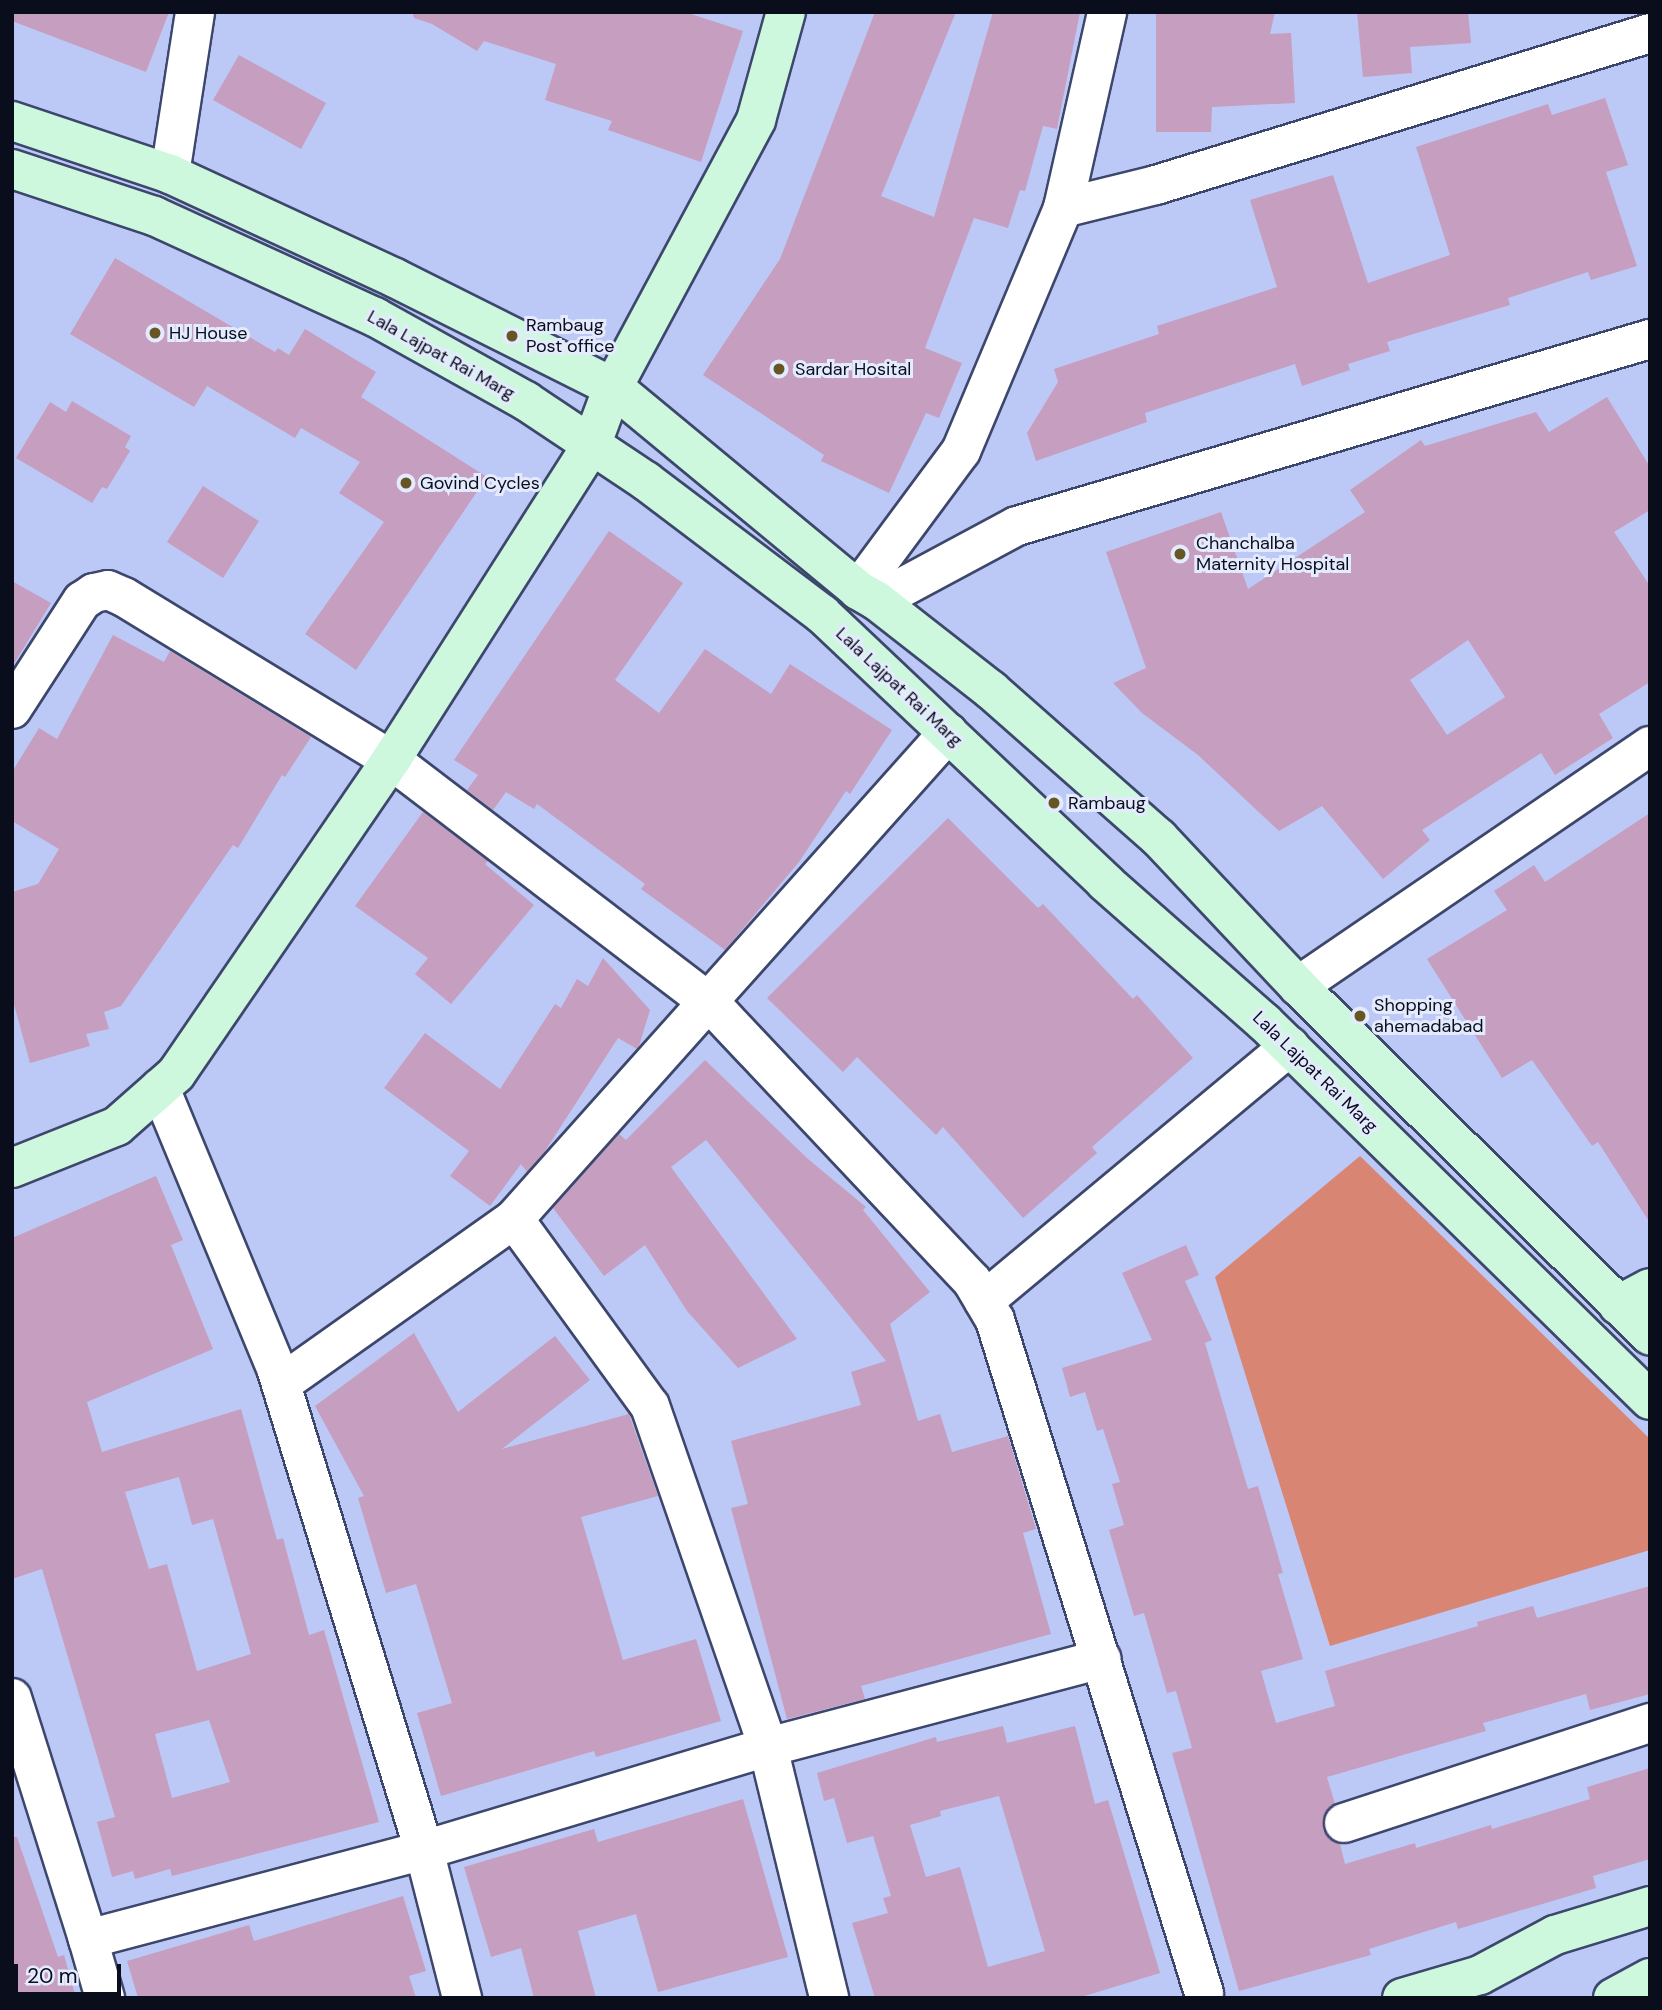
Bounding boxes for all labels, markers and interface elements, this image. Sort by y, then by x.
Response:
street label: Lala Lajpat Rai Marg [364,306,518,404]
place label: Rambaug Post office [526,315,615,358]
place label: HJ House [169,322,248,344]
marker: HJ House [147,325,163,341]
marker: Rambaug Post office [504,328,520,344]
place label: Sardar Hosital [795,358,911,380]
marker: Sardar Hosital [769,359,789,379]
place label: Govind Cycles [420,472,540,494]
marker: Govind Cycles [398,475,414,491]
place label: Chanchalba Maternity Hospital [1196,533,1349,576]
marker: Chanchalba Maternity Hospital [1170,544,1190,564]
street label: Lala Lajpat Rai Marg [831,623,967,751]
place label: Rambaug [1068,792,1146,814]
marker: Rambaug [1046,795,1062,811]
place label: Shopping ahemadabad [1374,995,1484,1038]
street label: Lala Lajpat Rai Marg [1248,1007,1382,1137]
marker: Shopping ahemadabad [1352,1008,1368,1024]
scale bar [18,1951,124,1995]
text: 20 m [27,1962,78,1990]

